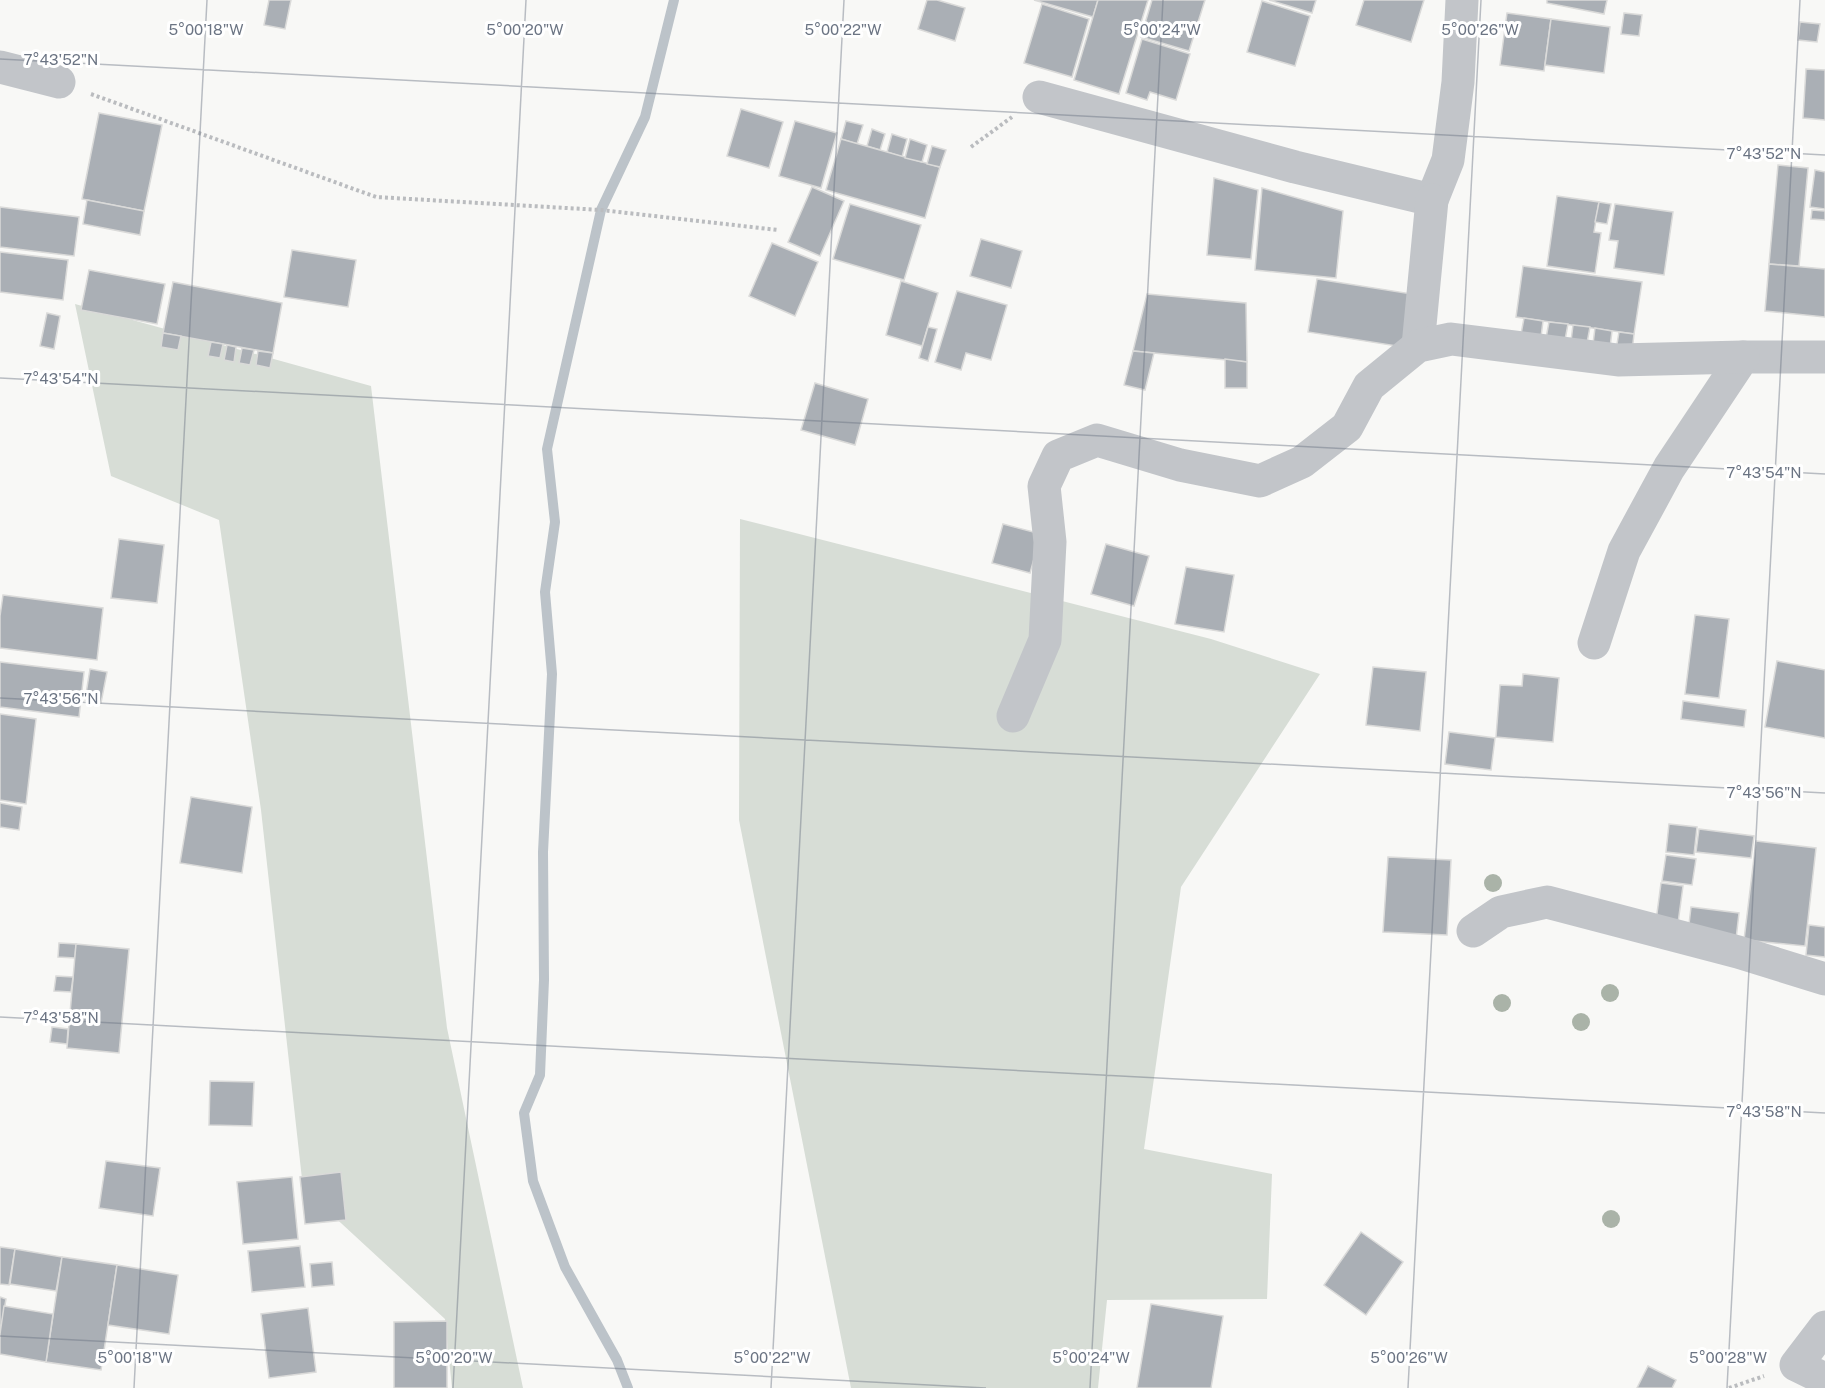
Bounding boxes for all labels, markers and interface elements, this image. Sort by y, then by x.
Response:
text: 5°00'18"W [168,21,244,38]
text: 5°00'20"W [486,21,564,38]
text: 5°00'22"W [804,21,882,38]
text: 5°00'24"W [1123,21,1201,38]
text: 5°00'26"W [1441,21,1519,38]
text: 7°43'52"N [24,51,98,68]
text: 7°43'52"N [1727,145,1801,162]
text: 7°43'54"N [23,370,99,387]
text: 7°43'54"N [1726,464,1802,481]
text: 7°43'56"N [23,690,99,707]
text: 7°43'56"N [1726,784,1802,801]
text: 7°43'58"N [23,1009,99,1026]
text: 7°43'58"N [1726,1103,1802,1120]
text: 5°00'18"W [97,1349,173,1366]
text: 5°00'20"W [415,1349,493,1366]
text: 5°00'22"W [733,1349,811,1366]
text: 5°00'24"W [1052,1349,1130,1366]
text: 5°00'26"W [1370,1349,1448,1366]
text: 5°00'28"W [1689,1349,1767,1366]

